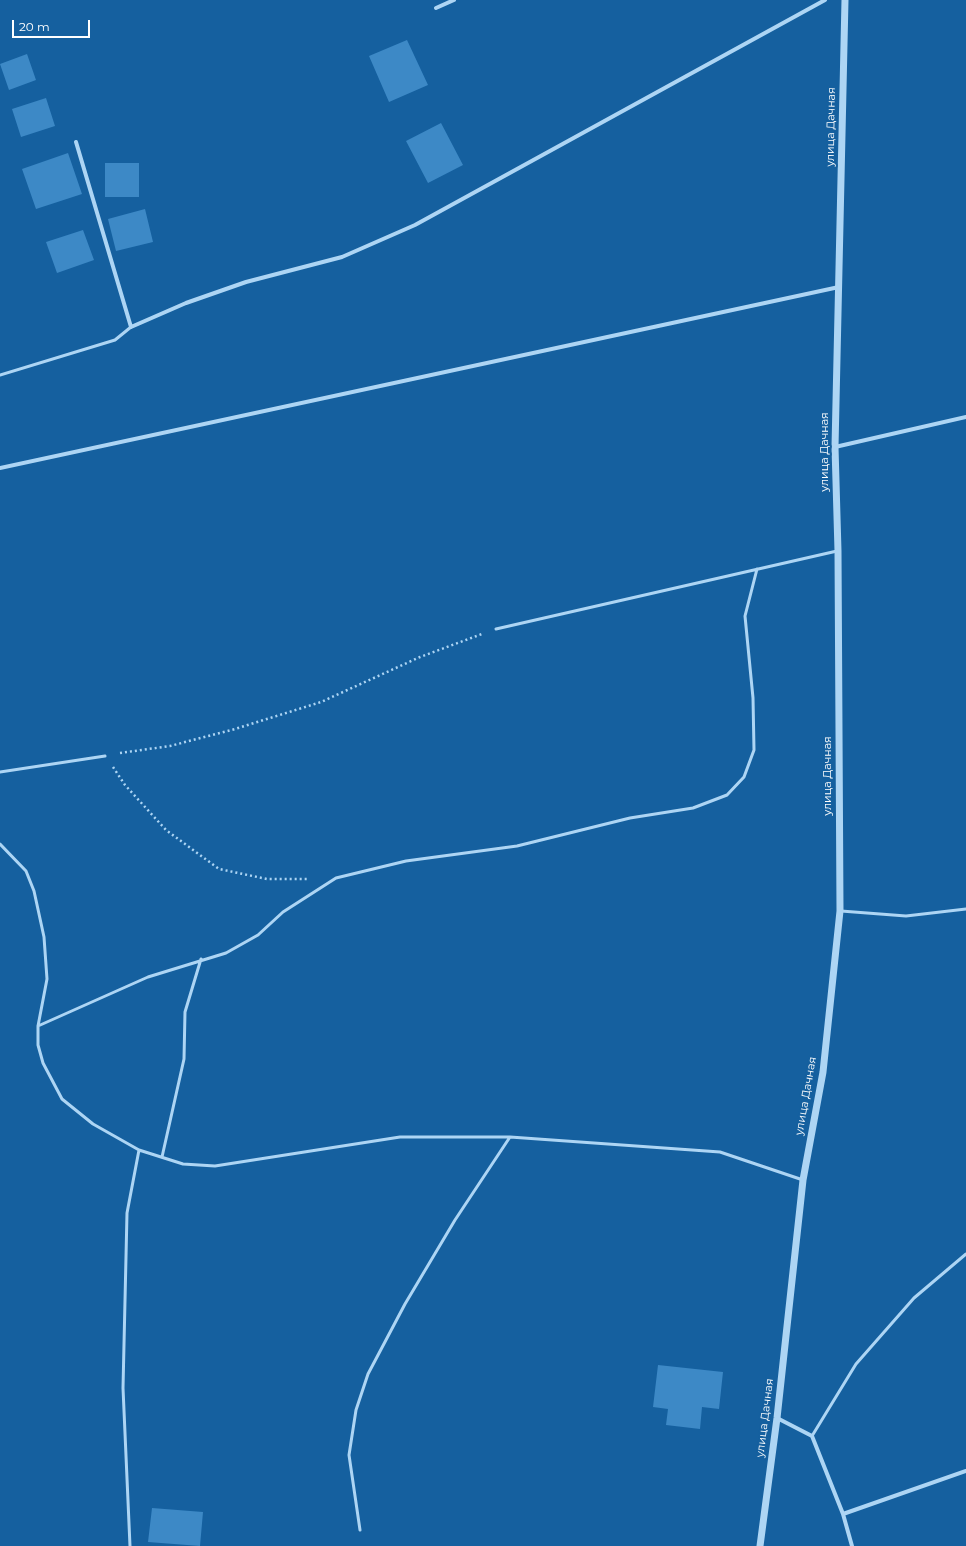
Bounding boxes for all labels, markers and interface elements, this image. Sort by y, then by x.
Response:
scale bar [14,12,92,38]
text: 20 m [19,19,50,34]
street label: улица Дачная [824,87,838,167]
street label: улица Дачная [818,412,832,492]
street label: улица Дачная [821,736,835,816]
street label: улица Дачная [793,1056,819,1136]
street label: улица Дачная [754,1378,776,1458]

